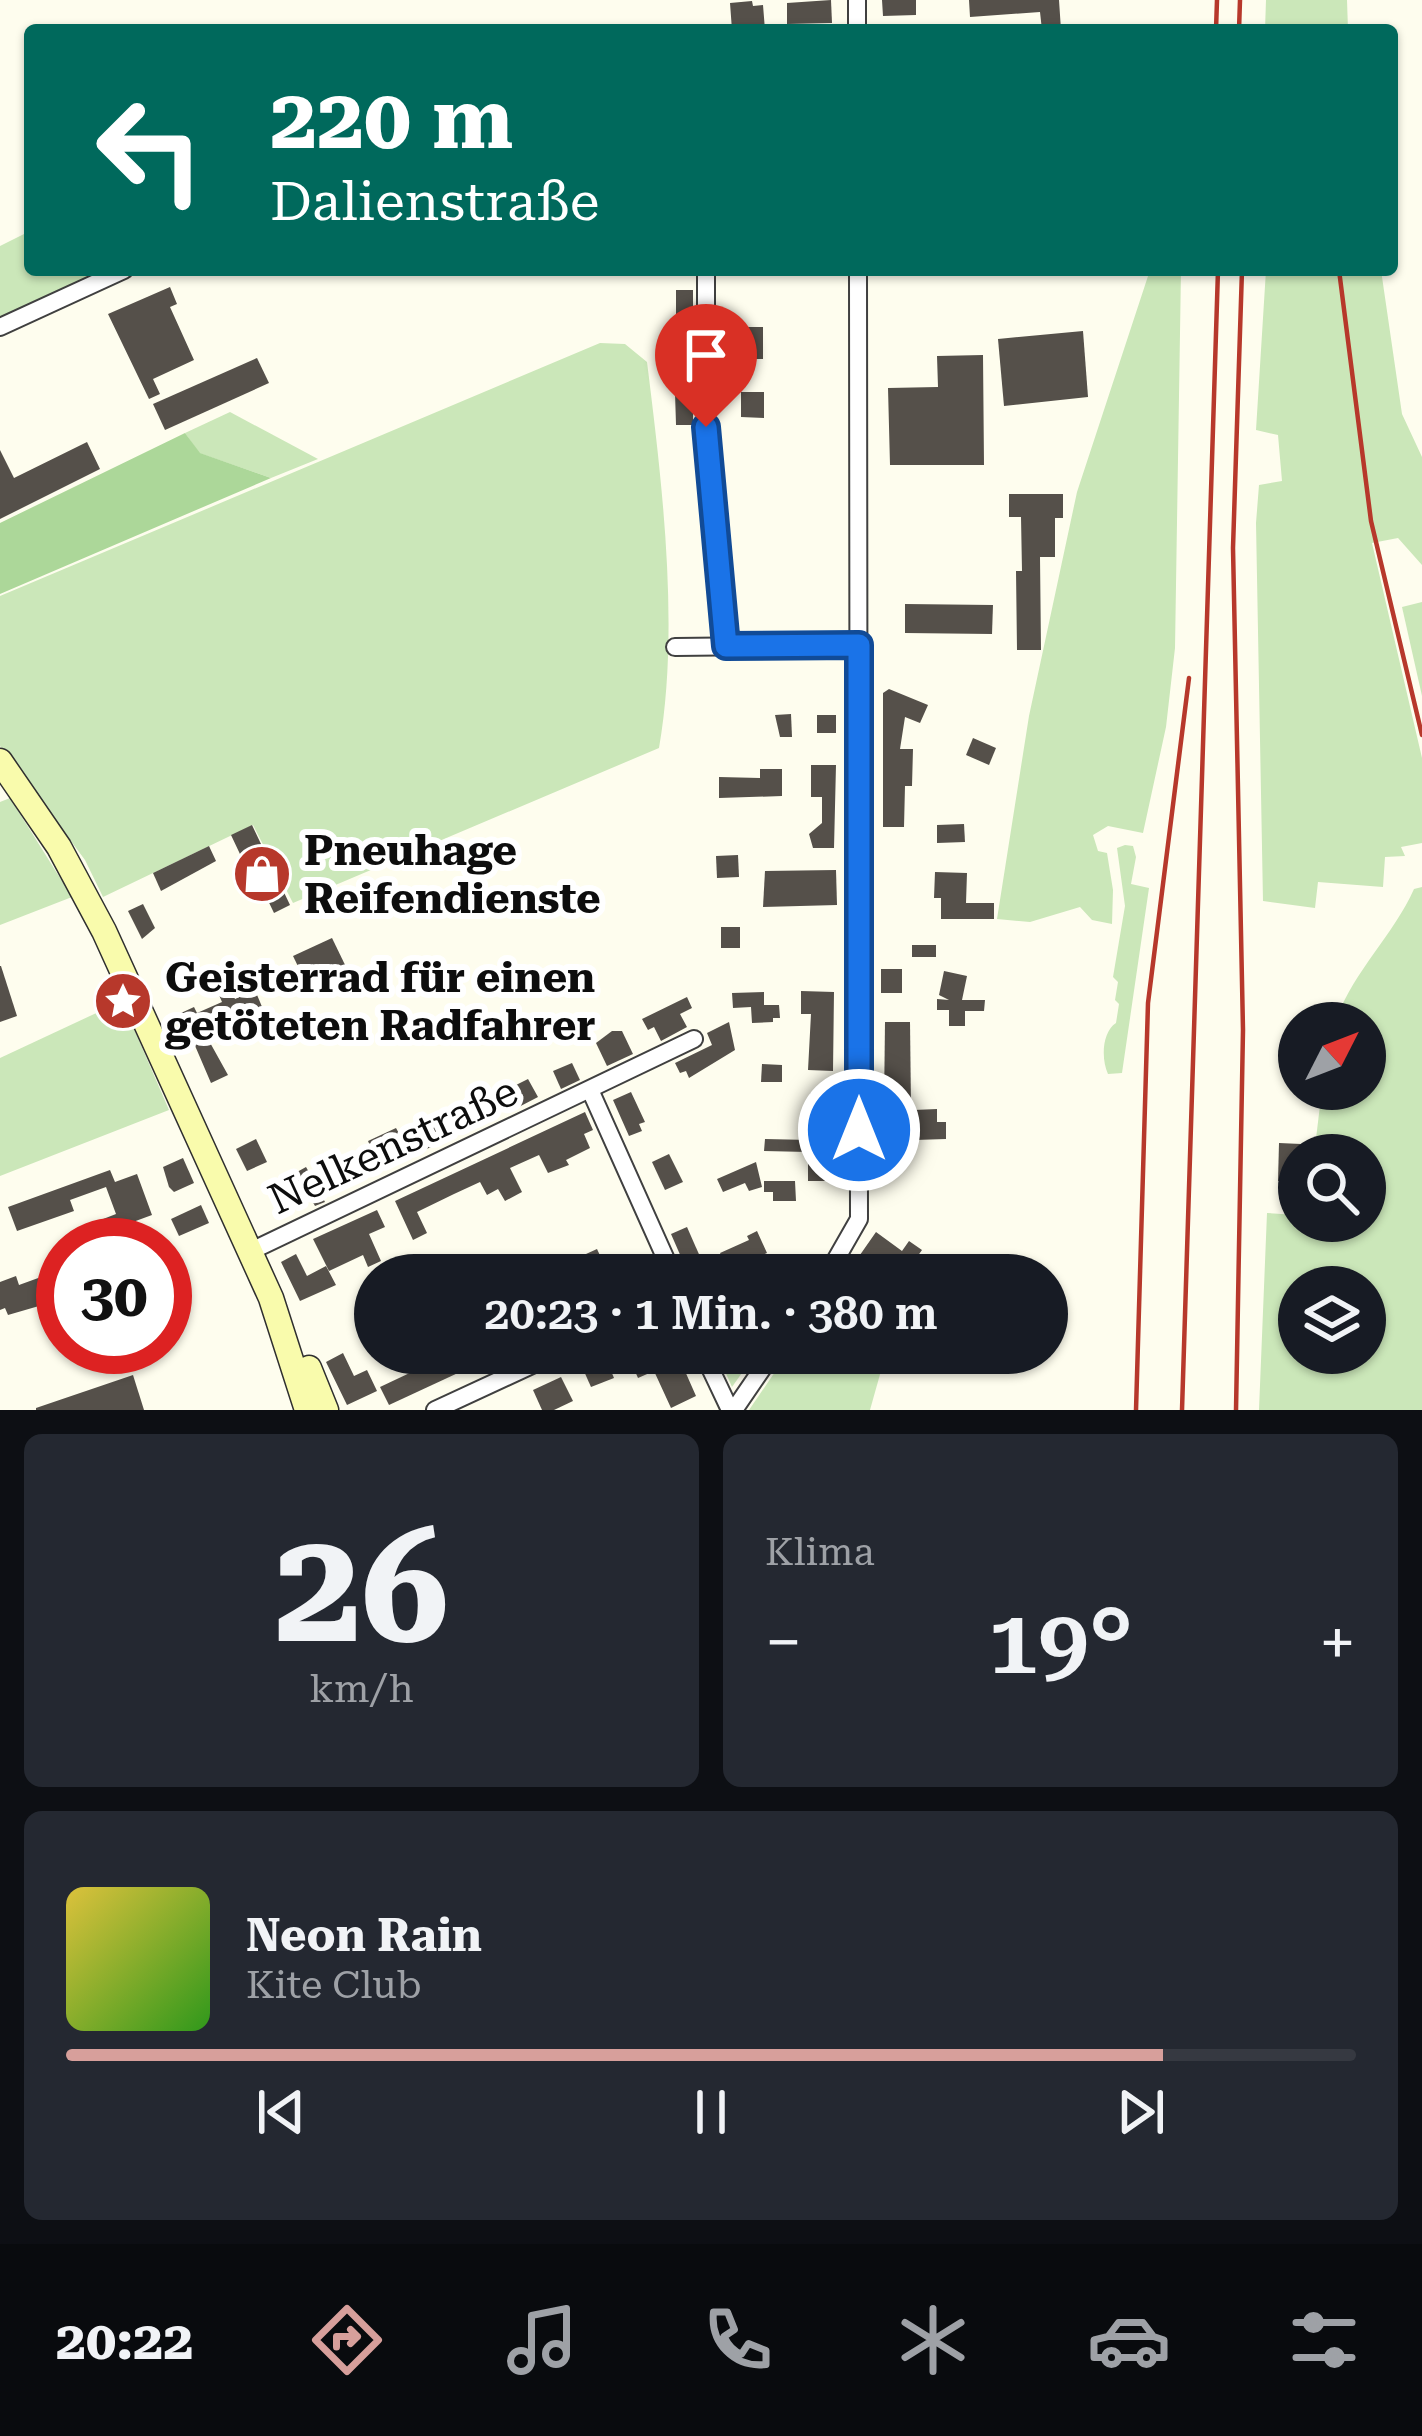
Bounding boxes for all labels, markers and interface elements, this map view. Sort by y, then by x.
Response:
text: 220 m [270,70,513,168]
icon: left [72,72,228,228]
text: Dalienstraße [270,170,599,233]
pin [655,304,757,427]
icon: arrive [673,322,739,388]
place label: Pneuhage Reifendienste [304,826,601,923]
shop icon: Pneuhage Reifendienste [231,843,293,905]
place label: Geisterrad für einen getöteten Radfahrer [164,953,596,1050]
place icon: Geisterrad für einen getöteten Radfahrer [92,970,154,1032]
north arrow [1278,1002,1386,1110]
map controls [1278,1002,1386,1374]
street label: Nelkenstraße [261,1066,525,1224]
position arrow [796,1067,922,1193]
button: search [1278,1134,1386,1242]
speed limit sign: 30 [36,1218,192,1374]
button: layers [1278,1266,1386,1374]
text: 20:23 · 1 Min. · 380 m [484,1287,938,1340]
text: 26 [274,1496,449,1679]
text: Klima [765,1529,875,1575]
text: 19° [988,1590,1133,1695]
text: − [765,1604,802,1681]
text: + [1319,1604,1356,1681]
text: km/h [309,1666,414,1712]
text: Neon Rain [246,1909,482,1962]
text: Kite Club [246,1962,422,2008]
icon: previous [248,2079,314,2145]
icon: pause [678,2079,744,2145]
icon: next [1108,2079,1174,2145]
icon: directions [305,2298,389,2382]
icon: music [500,2298,584,2382]
icon: phone [696,2298,780,2382]
icon: climate [891,2298,975,2382]
icon: car [1087,2298,1171,2382]
icon: filters [1282,2298,1366,2382]
text: 20:22 [56,2309,194,2372]

